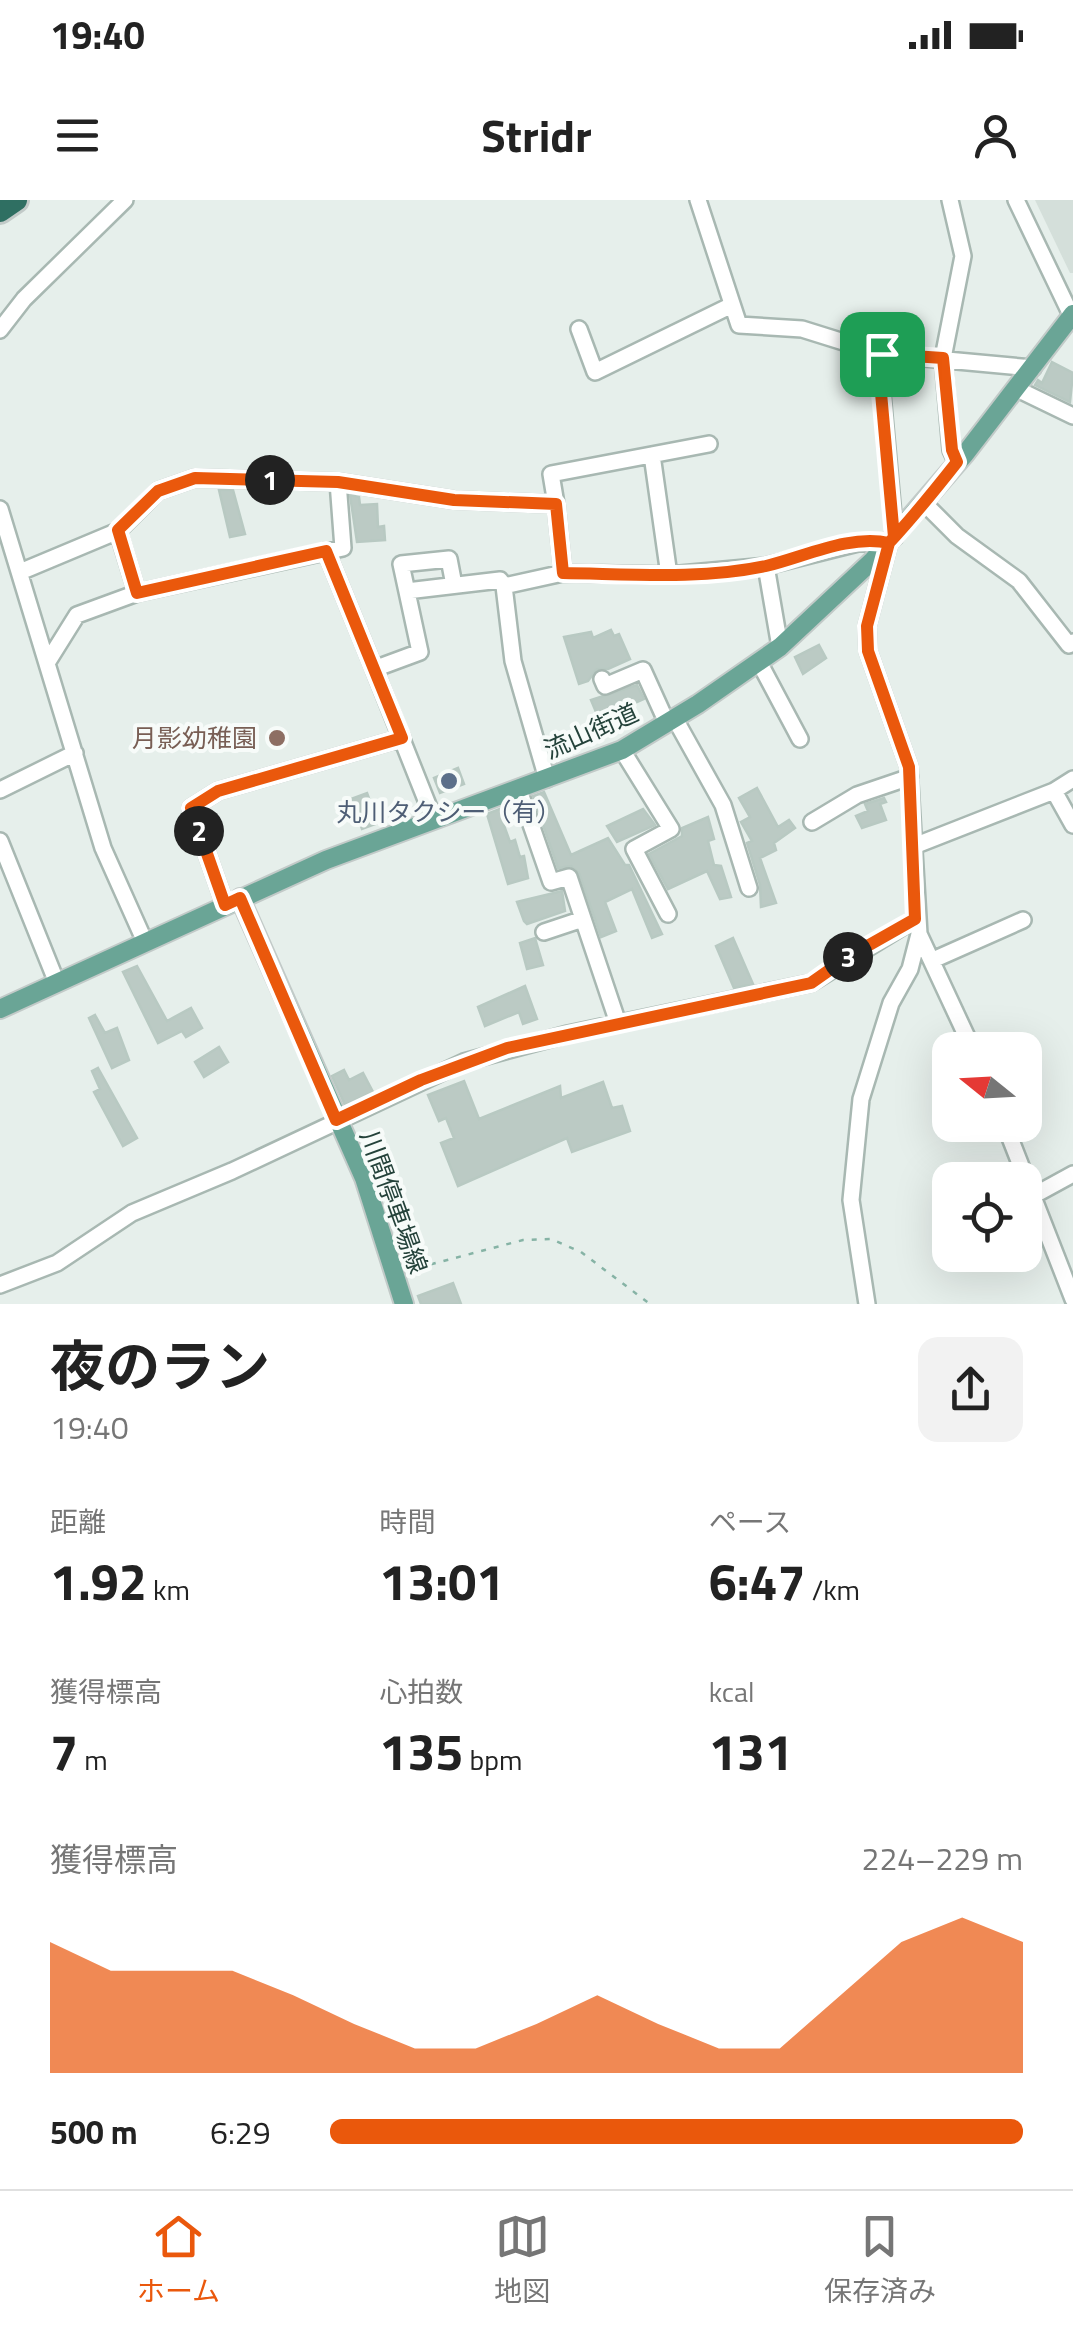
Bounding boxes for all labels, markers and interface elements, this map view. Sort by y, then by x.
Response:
text: 19:40 [50,6,145,64]
text: Stridr [481,101,592,169]
icon: menu [50,108,105,163]
icon: person [968,108,1023,163]
pin [840,312,925,397]
icon: arrive [855,327,910,382]
pin: 1 [245,455,295,505]
text: 1 [262,458,278,501]
street label: 流山街道 [538,693,644,769]
place label: 月影幼稚園 [132,719,257,757]
marker: 月影幼稚園 [266,727,288,749]
marker: 丸川タクシー（有） [438,770,460,792]
place label: 丸川タクシー（有） [336,793,562,831]
pin: 2 [174,806,224,856]
text: 2 [191,809,207,852]
pin: 3 [823,932,873,982]
text: 3 [840,935,856,978]
north arrow [932,1032,1042,1142]
map controls [932,1032,1042,1272]
street label: 川間停車場線 [350,1125,438,1279]
button: locate [932,1162,1042,1272]
text: 夜のラン [50,1324,270,1407]
button: share [918,1337,1023,1442]
text: 19:40 [50,1403,129,1451]
text: 距離 [50,1500,106,1543]
text: 時間 [379,1500,435,1543]
text: ペース [709,1500,791,1543]
text: 1.92 [50,1543,147,1619]
text: 13:01 [379,1543,504,1619]
text: 6:47 [709,1543,805,1619]
text: km [147,1568,190,1611]
text: /km [805,1568,860,1611]
text: 獲得標高 [50,1670,162,1713]
text: 心拍数 [379,1670,463,1713]
text: kcal [709,1670,754,1713]
text: 7 [50,1713,78,1789]
text: 135 [379,1713,463,1789]
text: 131 [709,1713,793,1789]
text: m [78,1738,108,1781]
text: bpm [463,1738,522,1781]
text: 224–229 m [861,1834,1023,1882]
text: 獲得標高 [50,1835,178,1883]
text: 500 m [50,2108,138,2156]
text: 6:29 [210,2108,271,2156]
tab: ホーム [137,2209,220,2312]
tab: 地図 [494,2209,550,2312]
tab: 保存済み [824,2209,936,2312]

